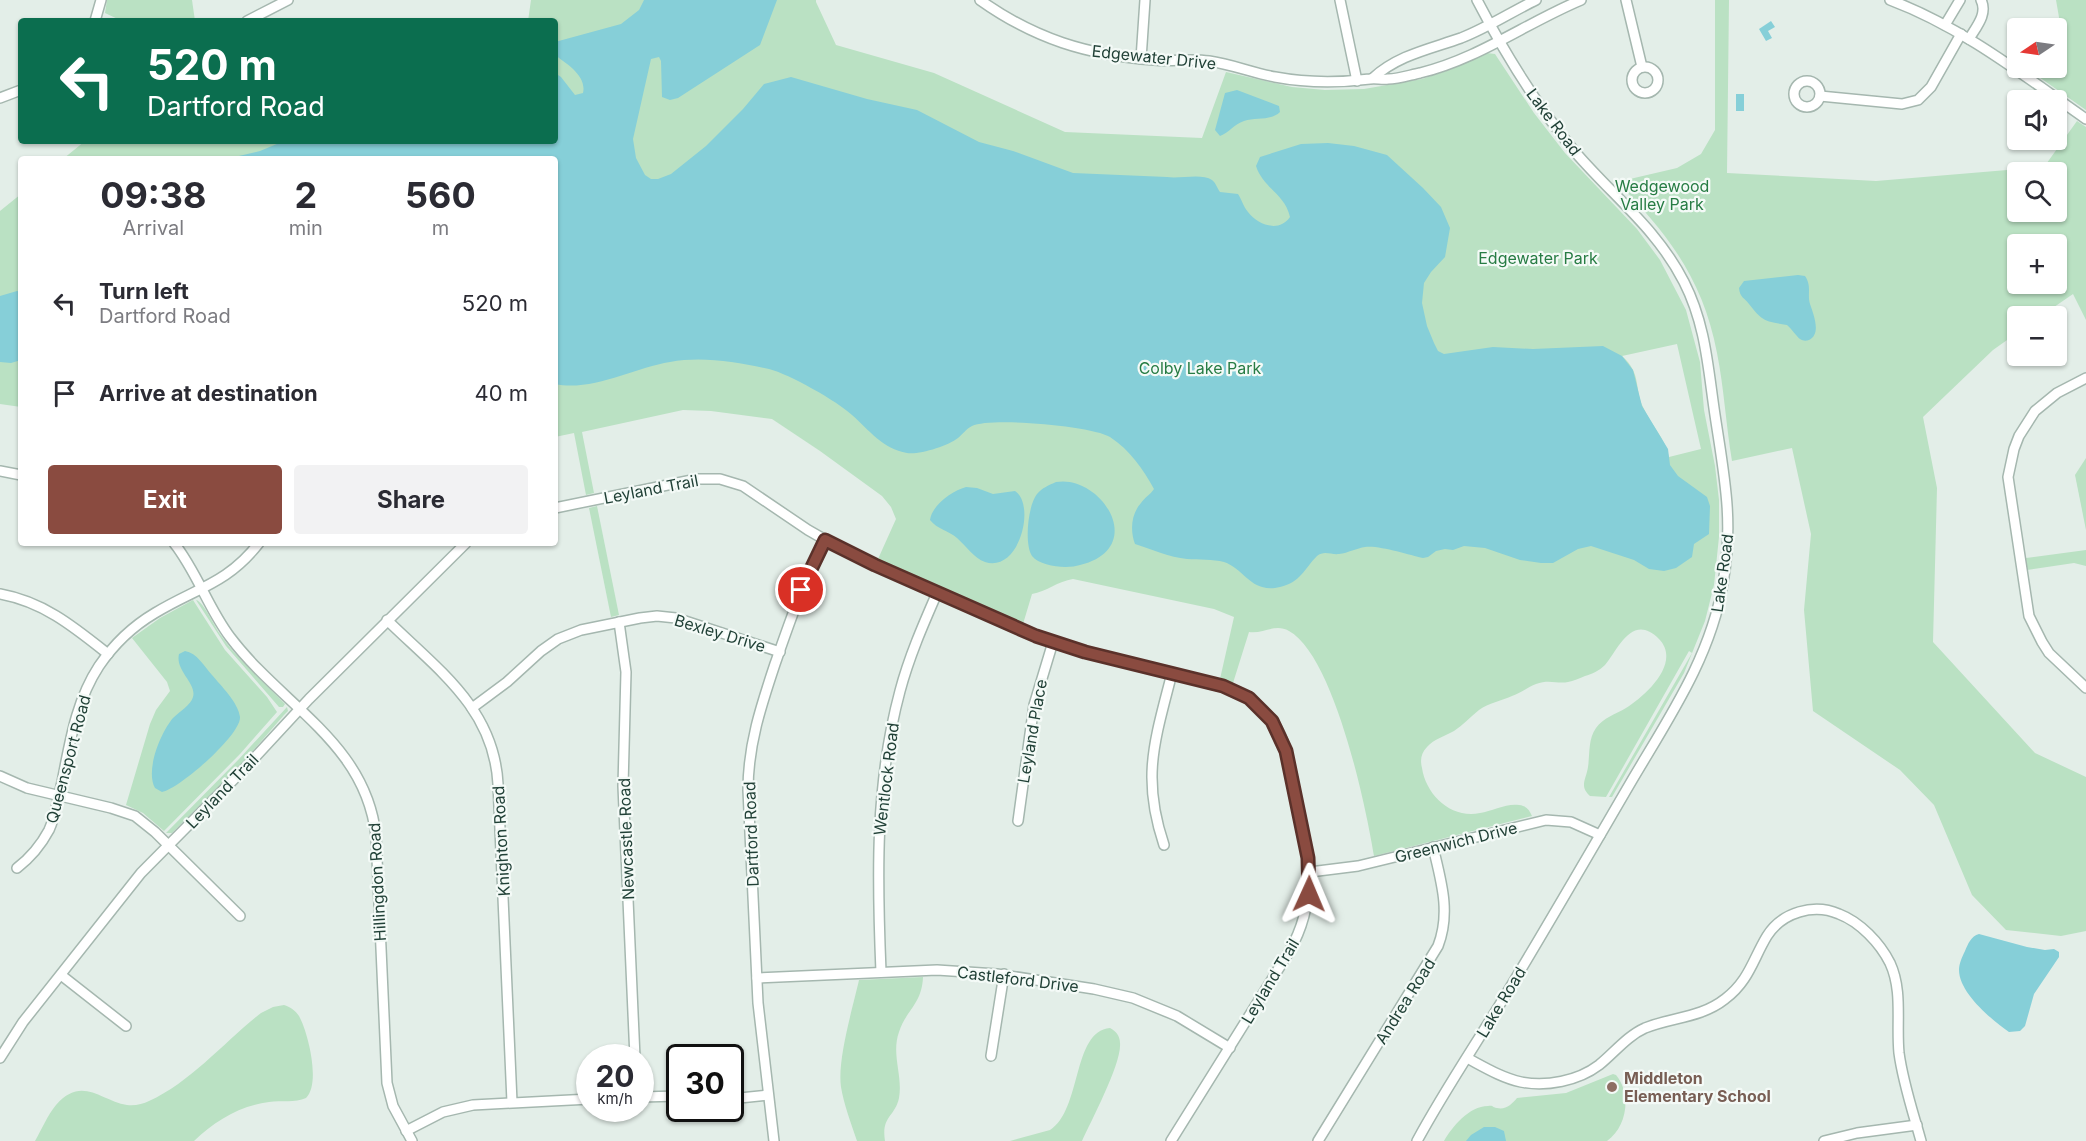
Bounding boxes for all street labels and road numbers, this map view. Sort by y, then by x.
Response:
street label: Edgewater Drive [1091,41,1217,73]
street label: Lake Road [1522,84,1586,160]
street label: Leyland Trail [602,470,700,508]
street label: Lake Road [1707,533,1737,613]
street label: Bexley Drive [672,610,768,656]
street label: Leyland Place [1013,677,1051,785]
street label: Queensport Road [41,693,95,825]
street label: Wentlock Road [869,721,903,837]
street label: Leyland Trail [181,750,263,832]
street label: Newcastle Road [614,778,638,900]
street label: Dartford Road [739,781,763,887]
street label: Knighton Road [488,785,514,897]
street label: Greenwich Drive [1393,817,1519,867]
street label: Hillingdon Road [364,822,390,942]
street label: Leyland Trail [1237,935,1303,1027]
street label: Andrea Road [1371,954,1439,1048]
street label: Castleford Drive [956,962,1080,996]
street label: Lake Road [1472,963,1530,1041]

